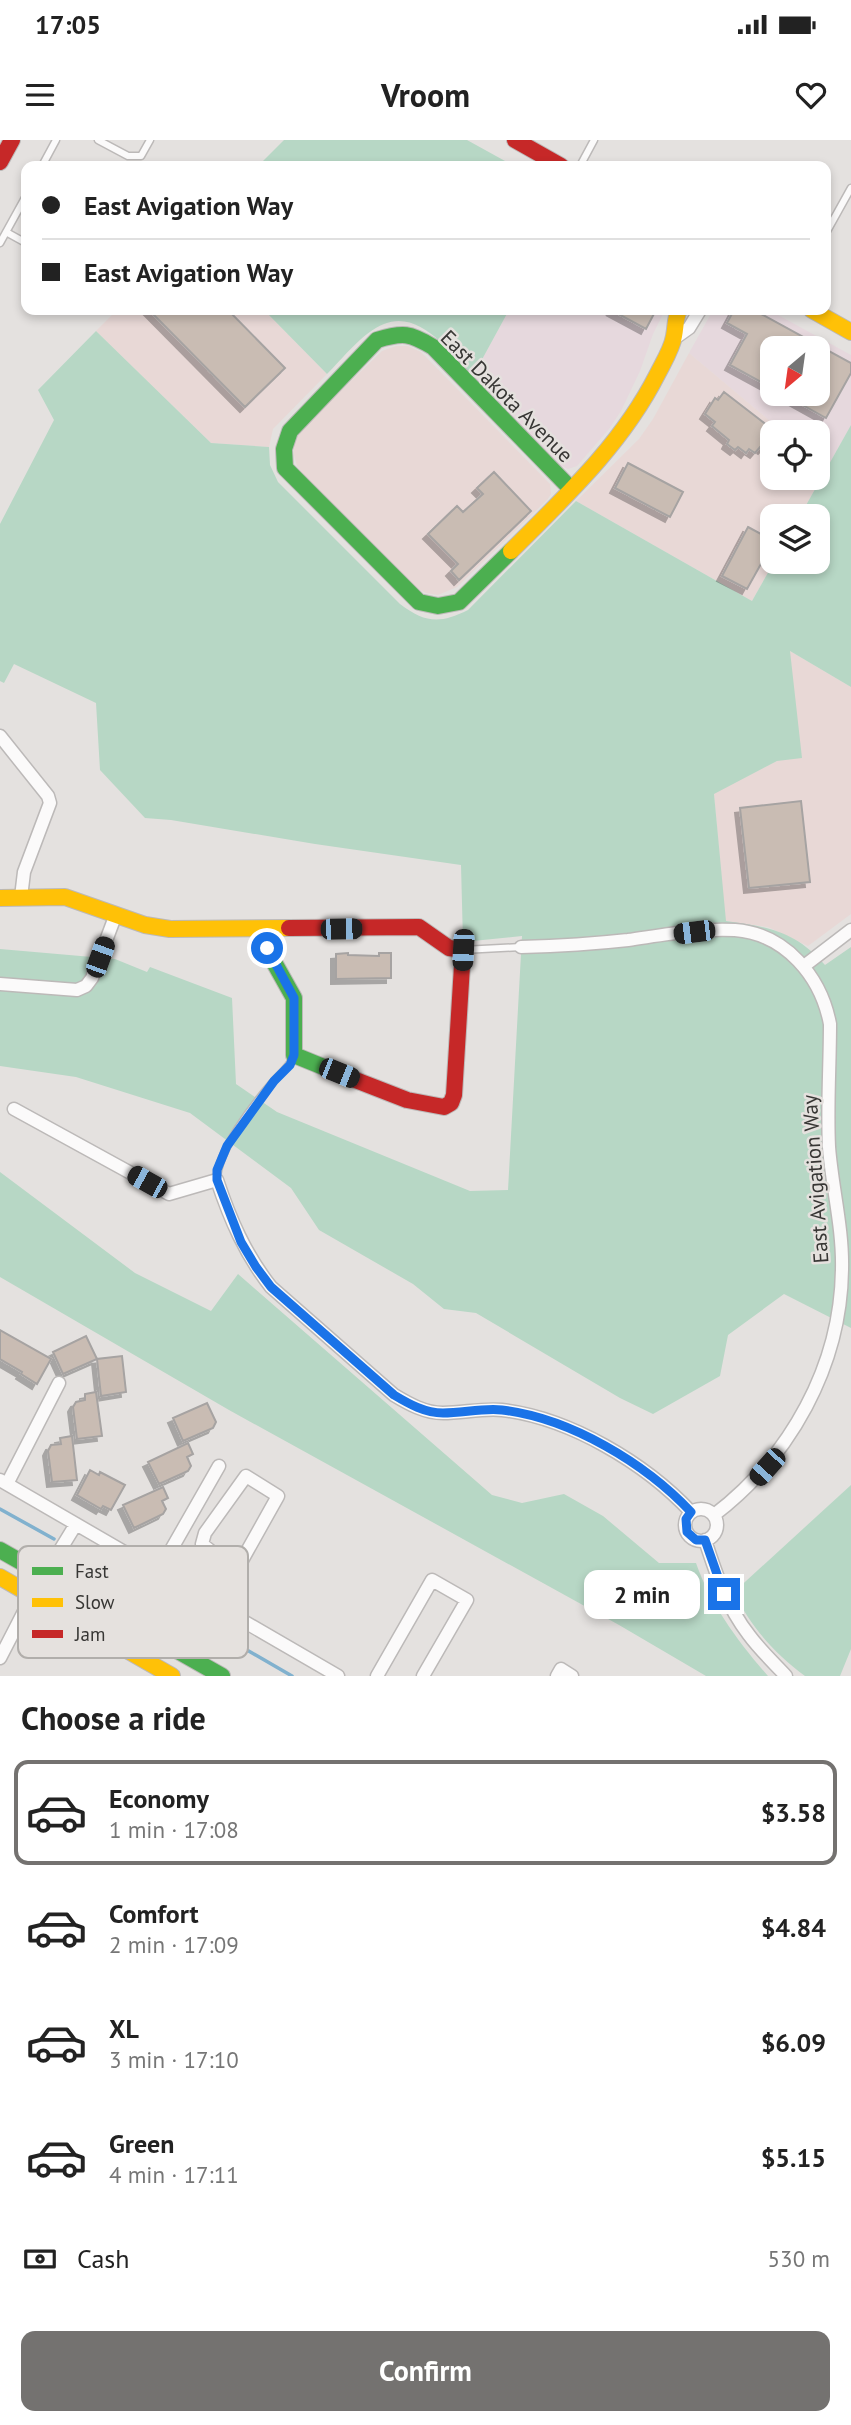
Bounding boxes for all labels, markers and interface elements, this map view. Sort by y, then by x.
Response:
text: 17:05 [35,8,101,41]
text: Vroom [381,74,470,116]
icon: menu [21,76,59,114]
icon: heart [792,76,830,114]
text: East Avigation Way [84,189,293,222]
text: East Avigation Way [84,256,293,289]
street label: East Dakota Avenue [435,324,579,468]
north arrow [760,336,830,406]
map controls [760,336,830,574]
button: locate [760,420,830,490]
button: layers [760,504,830,574]
car [320,918,363,940]
car [672,919,717,945]
car [452,928,475,972]
route start [251,932,283,964]
car [83,934,118,980]
car [316,1055,363,1091]
street label: East Avigation Way [796,1094,834,1264]
car [124,1163,171,1201]
car [746,1444,789,1490]
legend [18,1546,248,1658]
text: Fast [75,1559,109,1583]
callout: 2 min [584,1570,700,1618]
route end [708,1578,740,1610]
text: 2 min [614,1580,670,1609]
text: Slow [75,1590,115,1614]
text: Jam [74,1622,105,1646]
text: Choose a ride [21,1697,206,1739]
icon: car [25,1781,88,1844]
text: Economy [109,1782,209,1815]
text: $3.58 [761,1796,826,1829]
text: 1 min · 17:08 [109,1815,239,1844]
icon: car [25,1896,88,1959]
text: Comfort [109,1897,199,1930]
text: $4.84 [761,1911,826,1944]
text: 2 min · 17:09 [109,1930,239,1959]
icon: car [25,2011,88,2074]
text: XL [109,2012,139,2045]
text: $6.09 [761,2026,826,2059]
text: 3 min · 17:10 [109,2045,239,2074]
icon: car [25,2126,88,2189]
text: Green [109,2127,174,2160]
text: $5.15 [761,2141,826,2174]
text: 4 min · 17:11 [109,2160,239,2189]
icon: cash [21,2240,59,2278]
text: Cash [77,2242,129,2275]
text: 530 m [768,2244,830,2273]
button: Confirm [21,2331,830,2411]

